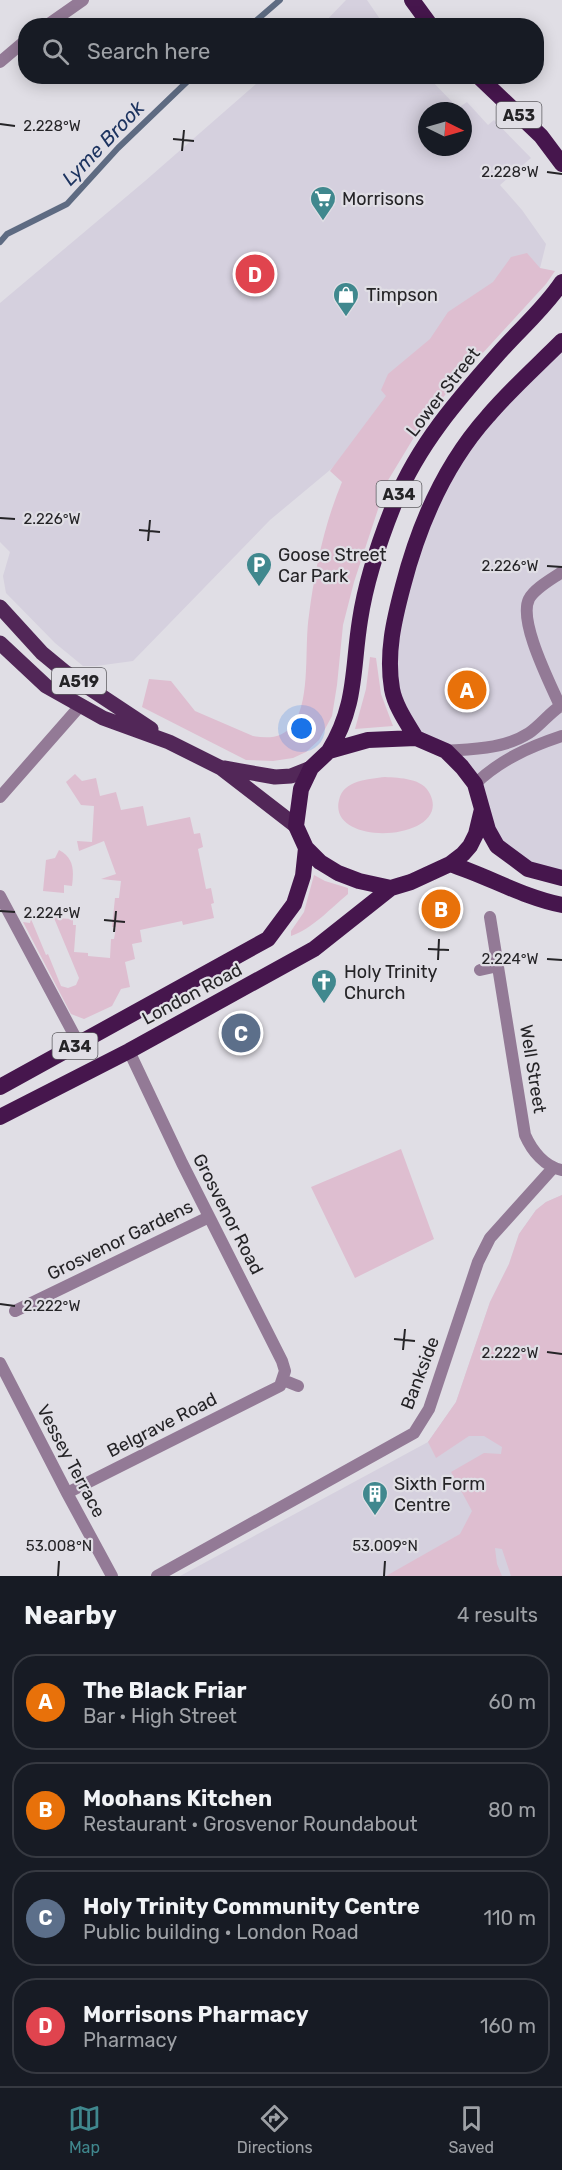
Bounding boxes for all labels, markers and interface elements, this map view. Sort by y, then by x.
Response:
search box [18,18,544,84]
icon: search [39,35,72,68]
text: Search here [87,38,210,65]
water label: Lyme Brook [57,95,150,190]
north arrow [418,102,472,156]
road number: A53 [496,102,542,128]
text: 2.228°W [23,117,81,135]
text: 2.228°W [481,163,539,181]
supermarket icon: Morrisons [308,184,338,222]
place label: Morrisons [342,188,424,210]
pin: D [236,252,274,296]
shop icon: Timpson [331,280,361,318]
place label: Timpson [366,284,438,306]
street label: Lower Street [401,343,485,441]
road number: A34 [376,481,422,507]
text: 2.226°W [23,510,81,528]
place label: Goose Street Car Park [278,544,387,587]
parking icon: Goose Street Car Park [244,550,274,588]
text: 2.226°W [481,557,539,575]
road number: A519 [52,668,106,694]
pin: A [448,668,486,712]
your location [287,714,316,743]
pin: B [422,886,460,932]
text: 2.224°W [23,904,81,922]
text: 2.224°W [481,950,539,968]
street label: London Road [138,958,246,1030]
place label: Holy Trinity Church [344,961,437,1004]
church icon: Holy Trinity Church [309,967,339,1005]
pin: C [222,1010,260,1056]
street label: Well Street [515,1023,551,1115]
road number: A34 [52,1033,98,1059]
street label: Grosvenor Road [188,1150,268,1278]
street label: Grosvenor Gardens [43,1195,197,1285]
text: 2.222°W [24,1297,80,1315]
street label: Bankside [396,1333,444,1413]
text: 2.222°W [482,1344,538,1362]
street label: Belgrave Road [103,1388,221,1462]
street label: Vessey Terrace [32,1401,110,1521]
place label: Sixth Form Centre [394,1473,485,1516]
building icon: Sixth Form Centre [360,1479,390,1517]
text: 53.008°N [26,1537,92,1555]
text: 53.009°N [352,1537,418,1555]
text: Nearby [24,1600,117,1631]
text: 4 results [457,1603,538,1627]
text: The Black Friar [83,1677,246,1704]
text: A [38,1690,53,1714]
text: 60 m [489,1690,536,1714]
text: Bar · High Street [83,1704,237,1728]
text: Moohans Kitchen [83,1785,272,1812]
text: B [38,1798,53,1822]
text: 80 m [488,1798,536,1822]
text: Restaurant · Grosvenor Roundabout [83,1812,418,1836]
text: Holy Trinity Community Centre [83,1893,420,1920]
text: C [38,1906,53,1930]
text: 110 m [484,1906,536,1930]
text: Public building · London Road [83,1920,359,1944]
text: Morrisons Pharmacy [83,2001,309,2028]
text: D [38,2014,53,2038]
text: 160 m [480,2014,536,2038]
text: Pharmacy [83,2028,177,2052]
tab: Map [68,2102,101,2157]
tab: Directions [237,2102,313,2157]
tab: Saved [448,2102,494,2157]

